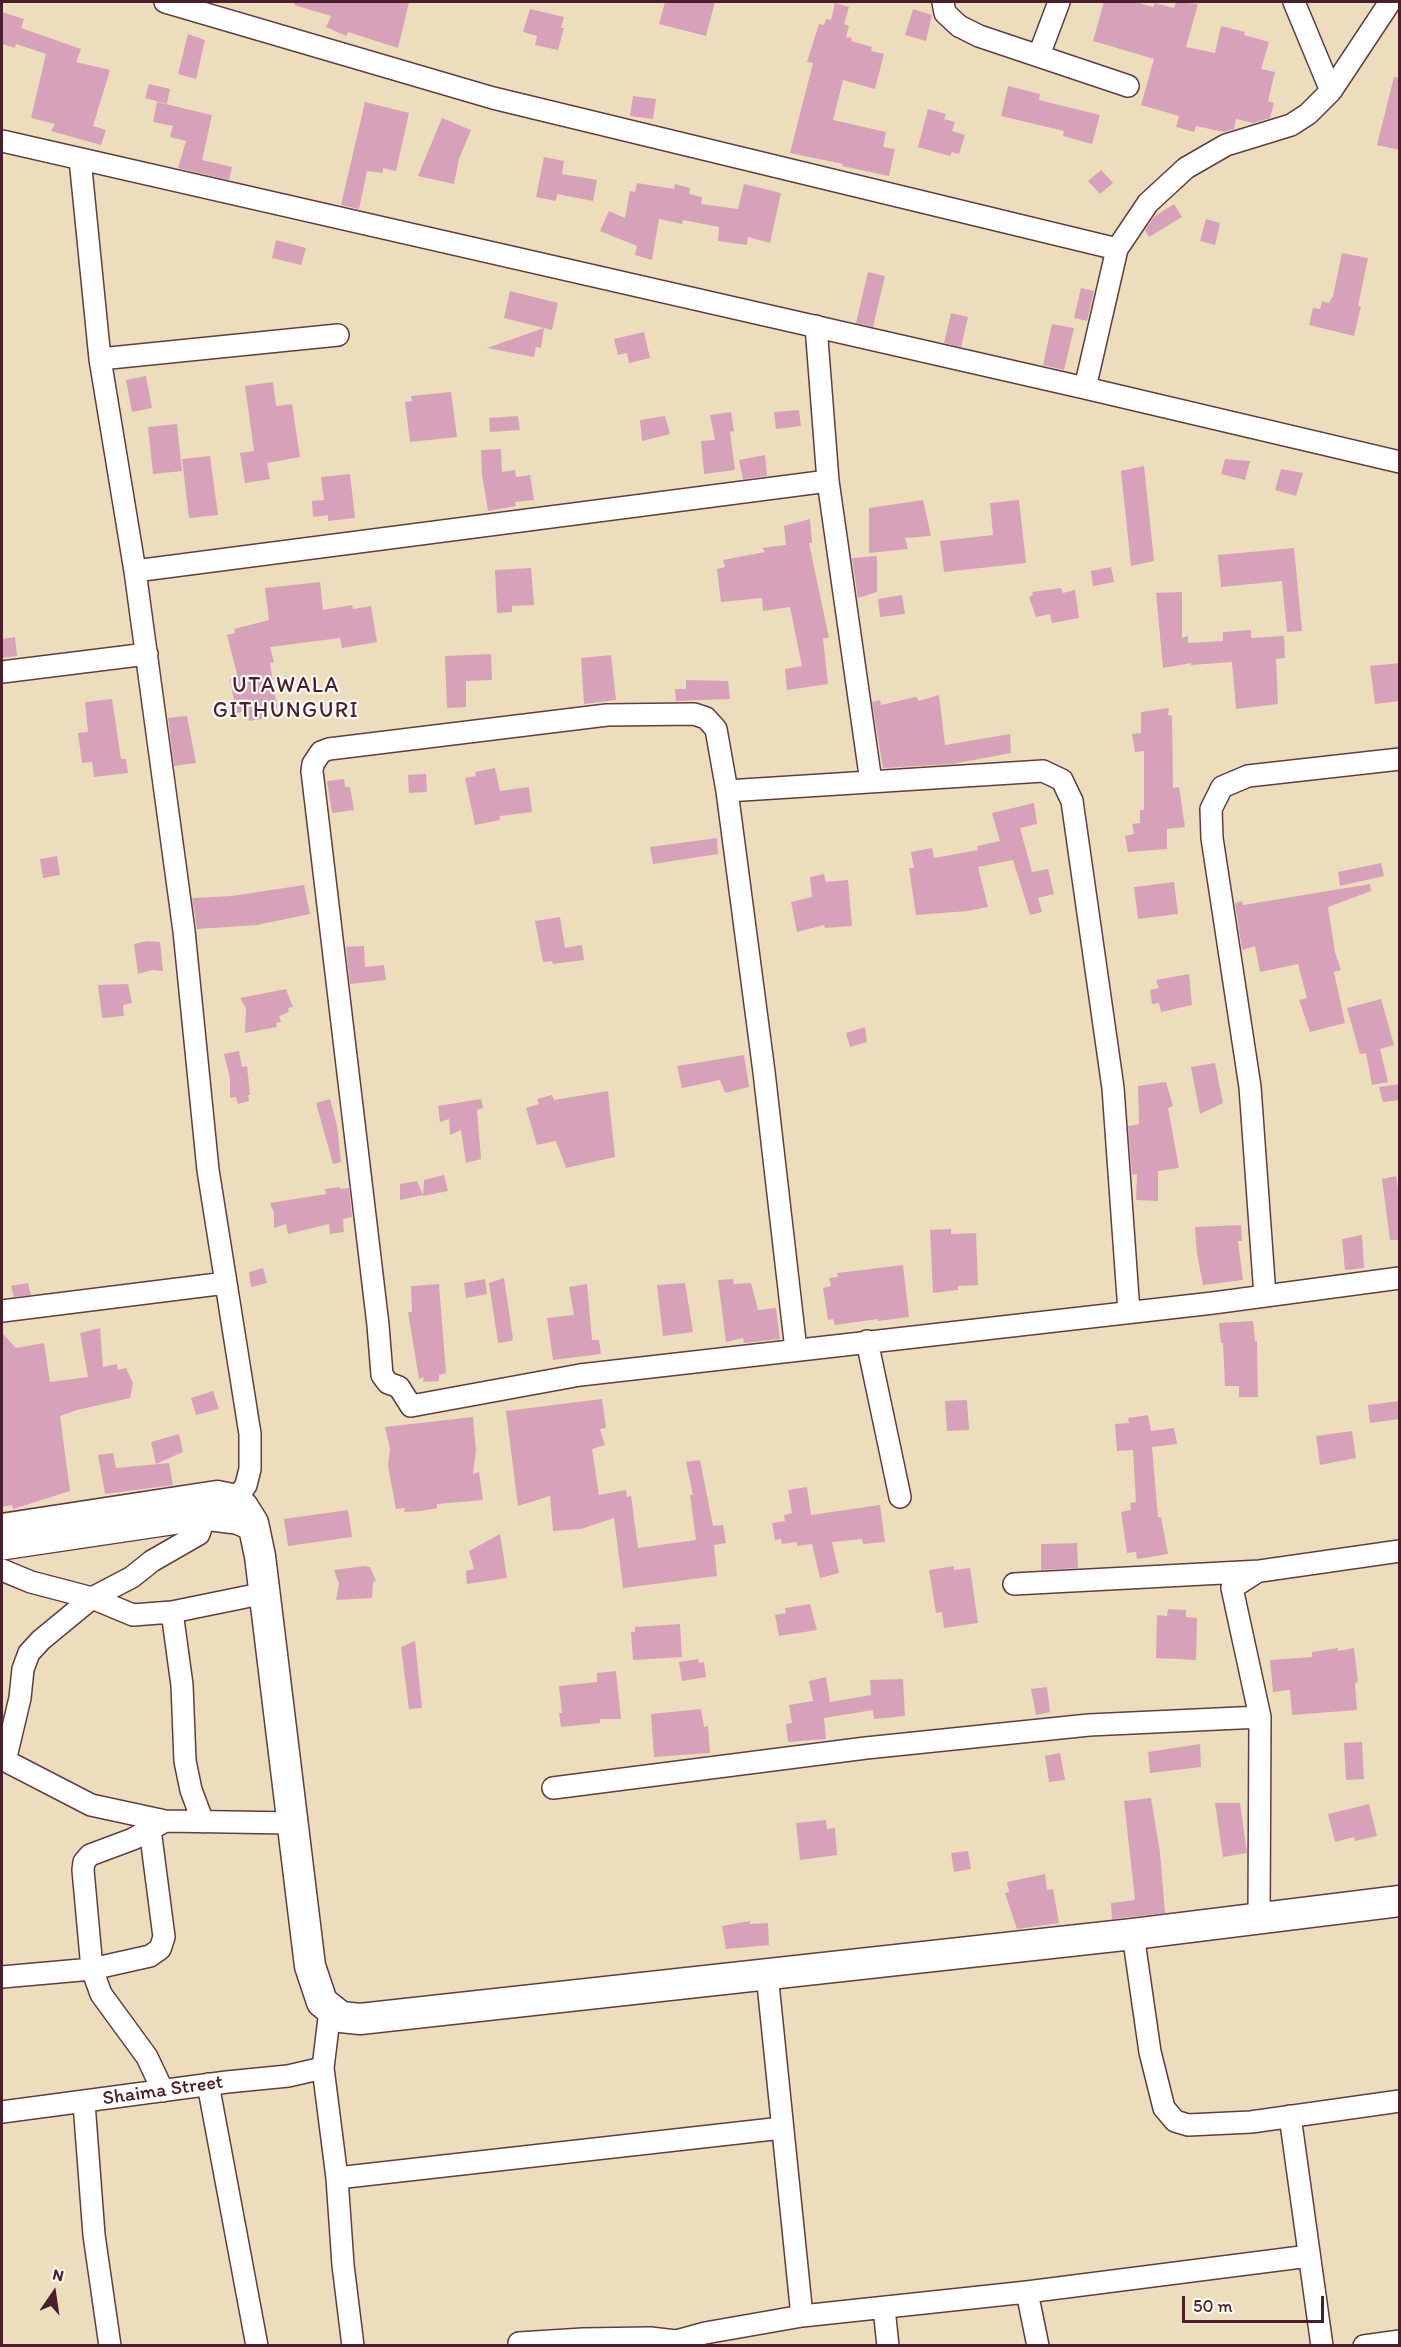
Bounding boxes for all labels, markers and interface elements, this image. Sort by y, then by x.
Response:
district label: UTAWALA GITHUNGURI [213,673,359,724]
street label: Shaima Street [101,2071,225,2111]
north arrow [24,2263,84,2323]
text: N [51,2265,66,2285]
scale bar [1185,2284,1328,2322]
text: 50 m [1193,2295,1233,2317]

